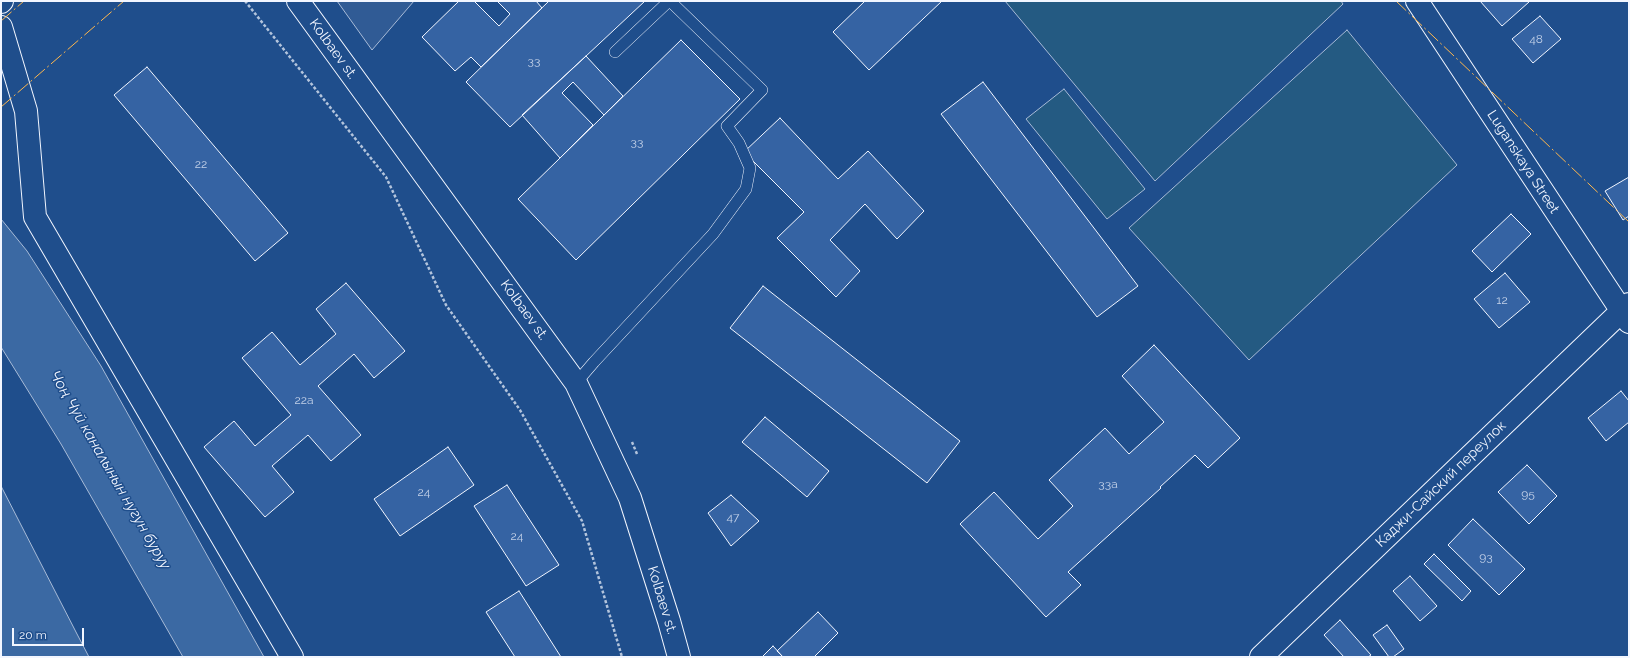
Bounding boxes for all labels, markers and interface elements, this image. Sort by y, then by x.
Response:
street label: Kolbaev st. [306,16,360,82]
house number: 48 [1529,32,1543,46]
house number: 33 [528,54,540,68]
street label: Luganskaya Street [1483,107,1563,217]
house number: 33 [631,135,643,149]
house number: 22 [195,157,207,171]
street label: Kolbaev st. [497,277,551,343]
house number: 12 [1496,293,1508,307]
water label: Чоң Чүй каналынын нугун буруу [46,367,174,573]
house number: 22а [294,393,314,407]
street label: Каджи-Сайский переулок [1372,417,1510,551]
house number: 33a [1098,477,1118,491]
house number: 24 [418,485,430,499]
house number: 95 [1521,487,1535,501]
house number: 47 [727,510,739,524]
house number: 24 [511,529,523,543]
house number: 93 [1479,550,1493,564]
street label: Kolbaev st. [644,564,680,636]
scale bar [14,620,86,646]
text: 20 m [19,628,47,642]

